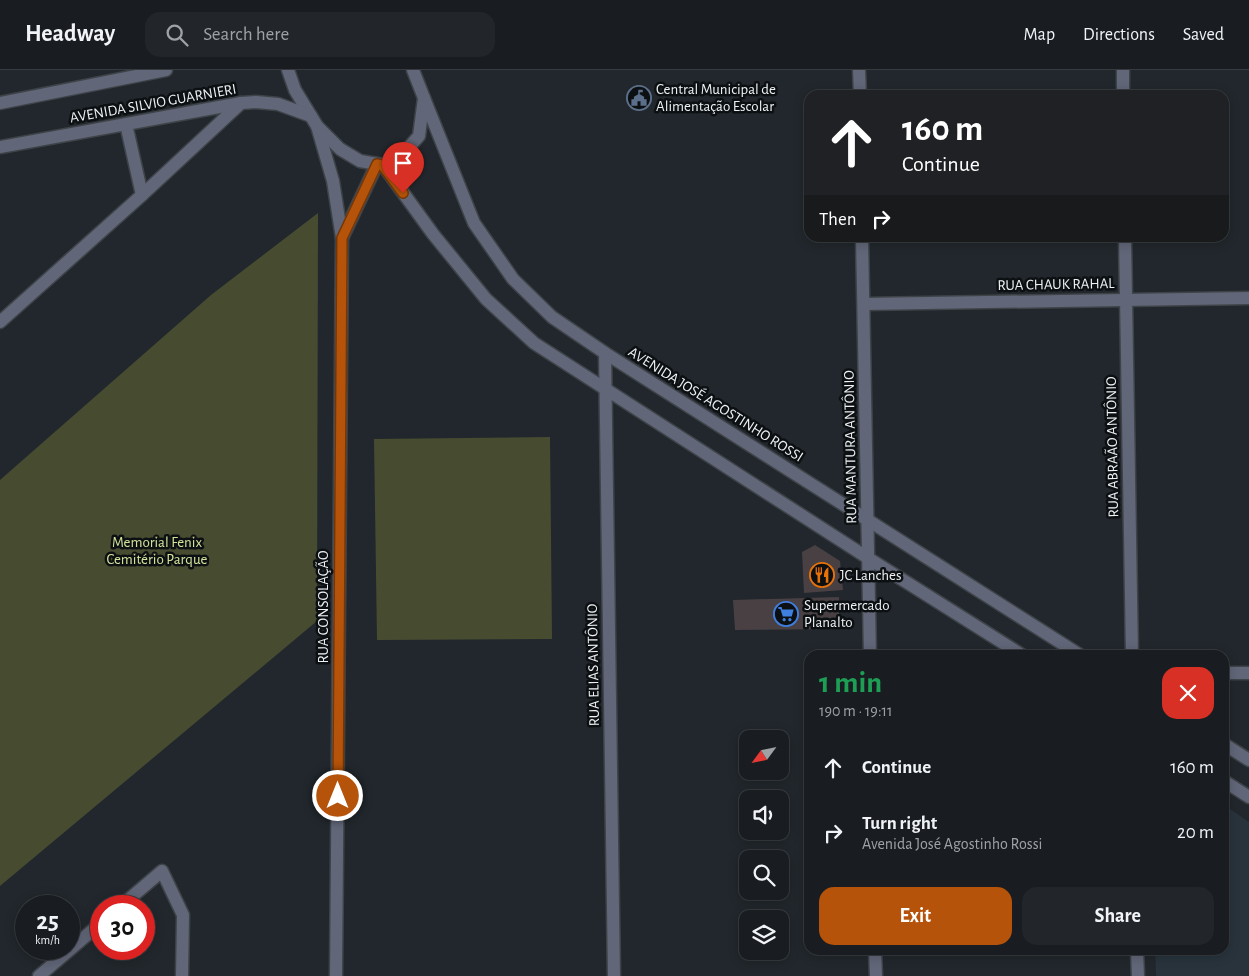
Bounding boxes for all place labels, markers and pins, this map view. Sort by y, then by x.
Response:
place label: Central Municipal de Alimentação Escolar [656,82,776,114]
public building icon: Central Municipal de Alimentação Escolar [626,85,652,111]
pin [382,142,424,193]
restaurant icon: JC Lanches [809,562,835,588]
place label: JC Lanches [840,568,901,583]
place label: Supermercado Planalto [804,598,890,630]
supermarket icon: Supermercado Planalto [773,601,799,627]

